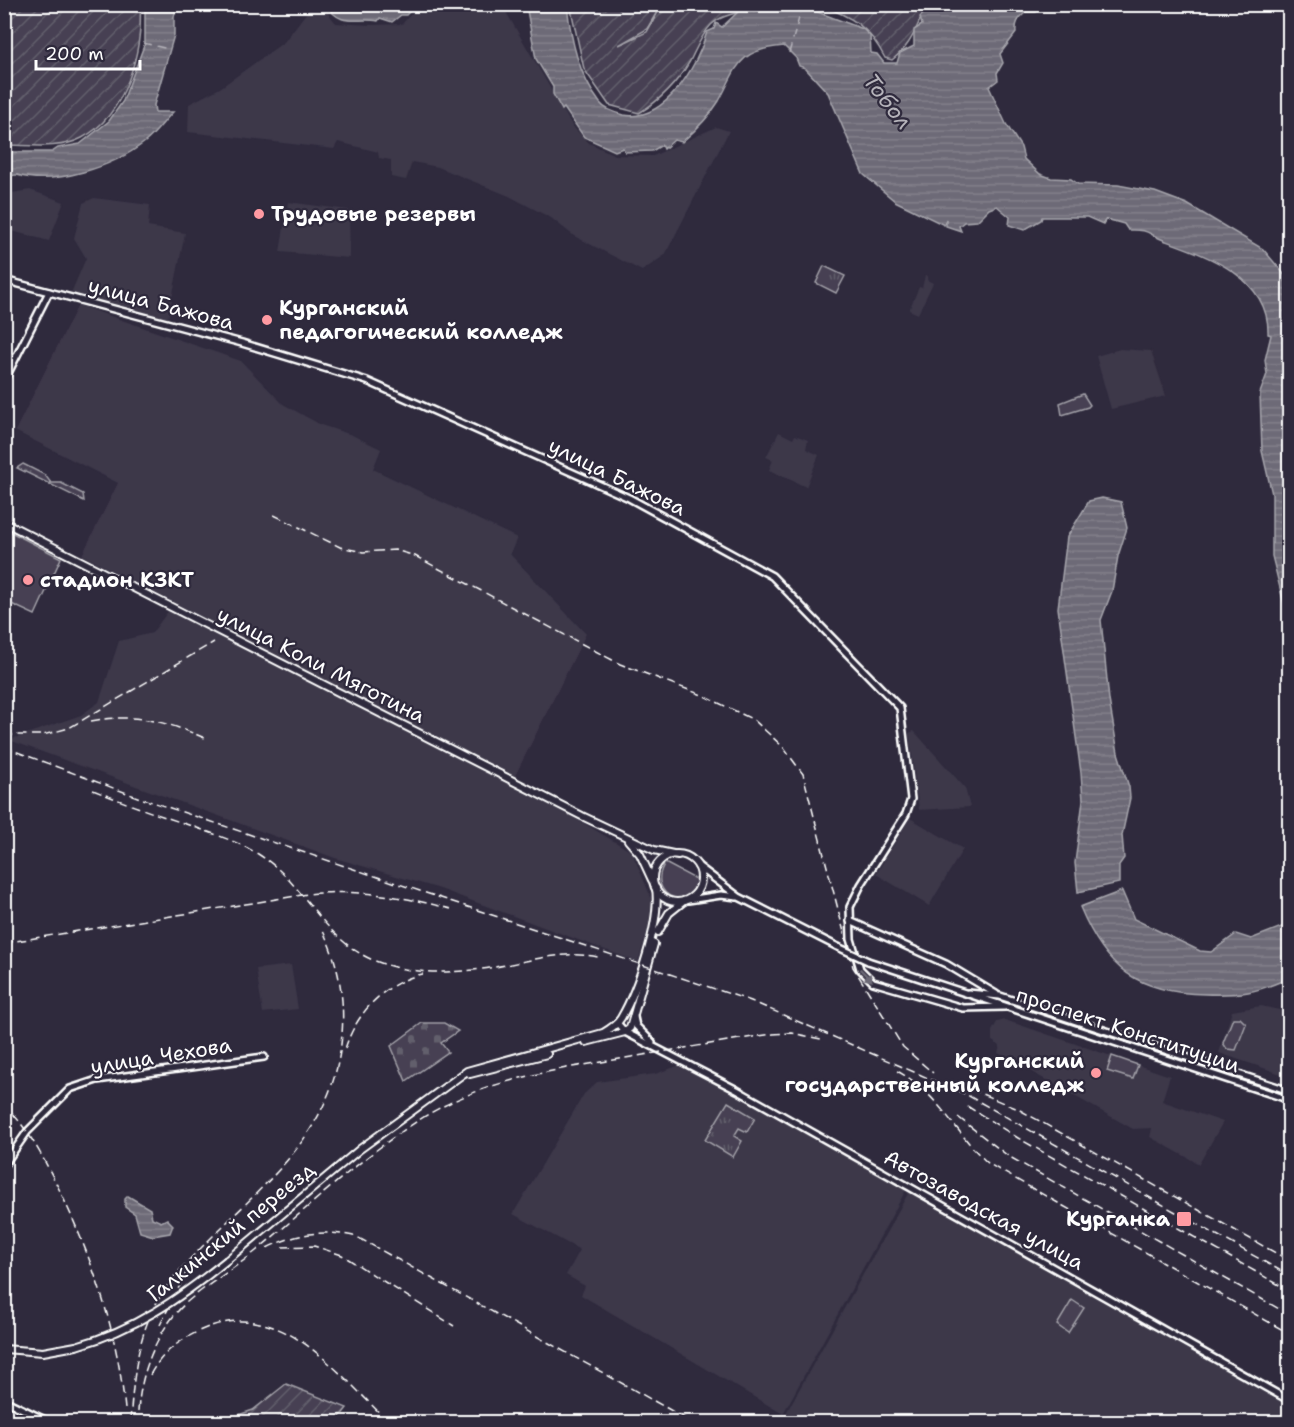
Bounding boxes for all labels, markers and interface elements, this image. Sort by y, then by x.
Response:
scale bar [36,33,140,71]
text: 200 m [45,42,104,66]
water label: Тобол [857,67,919,135]
place label: Трудовые резервы [271,200,476,228]
marker: Трудовые резервы [252,207,266,221]
street label: улица Бажова [85,271,237,337]
place label: Курганский педагогический колледж [279,294,563,346]
marker: Курганский педагогический колледж [260,313,274,327]
street label: улица Бажова [544,432,690,522]
place label: стадион КЗКТ [40,566,194,594]
marker: стадион КЗКТ [21,573,35,587]
street label: улица Коли Мяготина [212,600,430,730]
one-way arrow [859,968,874,982]
street label: проспект Конституции [1013,981,1244,1079]
street label: улица Чехова [88,1031,234,1081]
place label: Курганский государственный колледж [785,1047,1084,1099]
marker: Курганский государственный колледж [1089,1066,1103,1080]
street label: Автозаводская улица [879,1143,1089,1277]
street label: Галкинский переезд [141,1156,321,1308]
place label: Курганка [1066,1205,1171,1233]
marker: Курганка [1175,1210,1193,1228]

